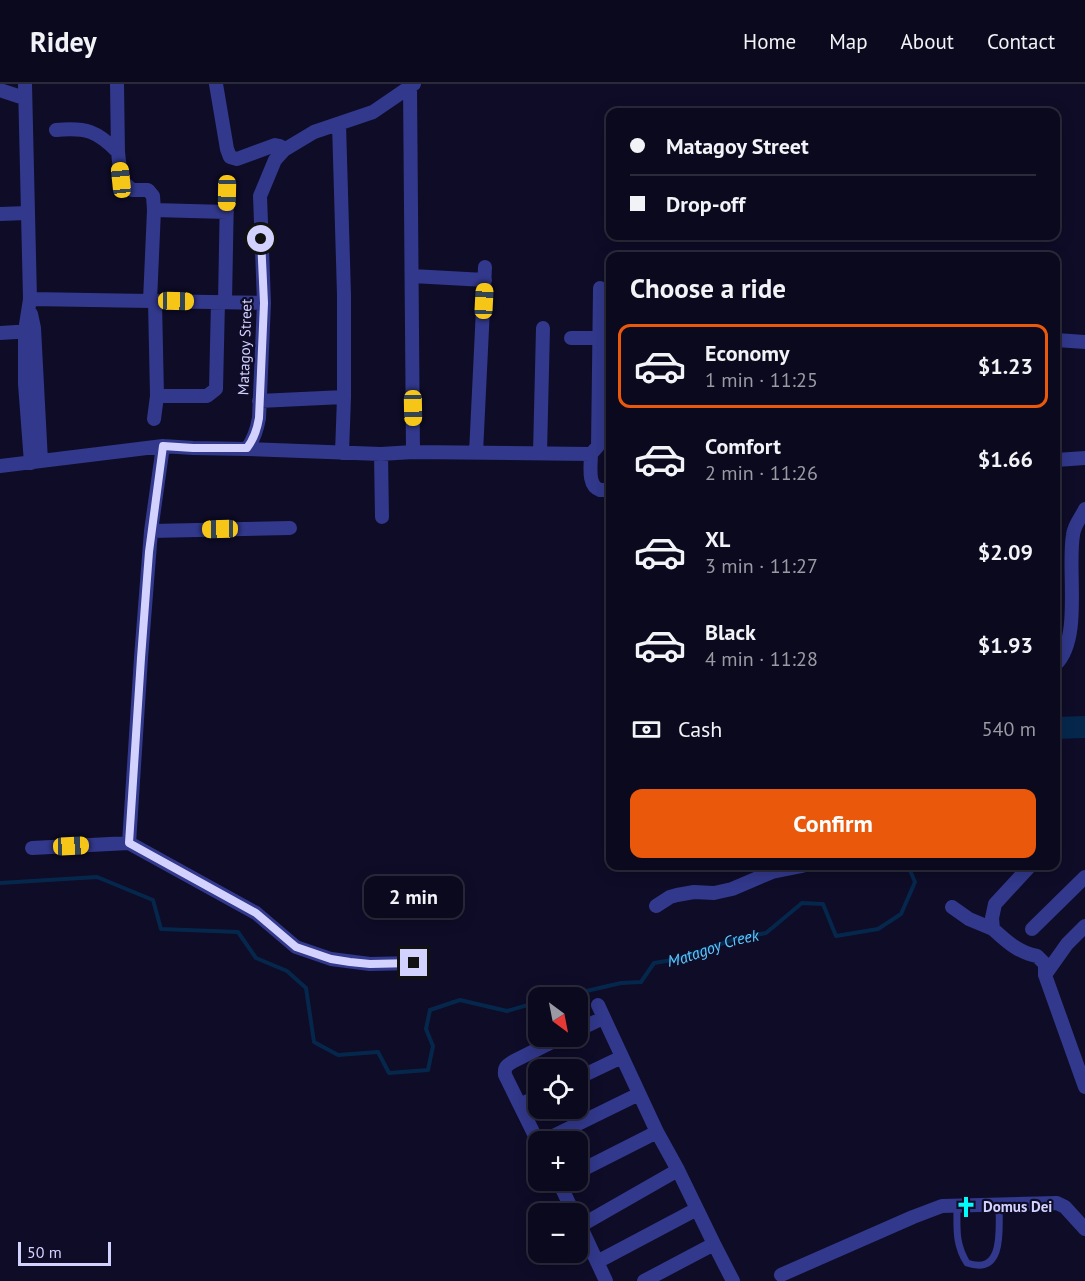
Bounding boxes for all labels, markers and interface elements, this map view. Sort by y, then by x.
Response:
text: Ridey [30,23,97,60]
text: Home [743,28,796,55]
text: Map [829,28,868,55]
text: About [901,28,954,55]
text: Contact [987,28,1055,55]
text: Matagoy Street [666,132,809,160]
car [110,161,132,199]
car [218,175,236,211]
text: Drop-off [666,190,745,218]
route start [247,225,274,252]
text: Choose a ride [630,271,786,305]
car [474,283,494,319]
car [158,292,194,310]
street label: Matagoy Street [233,298,256,396]
icon: car [633,339,687,393]
text: Economy [705,339,789,367]
text: $1.23 [978,352,1033,380]
text: 1 min · 11:25 [705,367,818,393]
car [404,390,422,426]
icon: car [633,432,687,486]
text: Comfort [705,432,781,460]
text: $1.66 [978,445,1033,473]
text: 2 min · 11:26 [705,460,818,486]
car [202,520,238,538]
icon: car [633,525,687,579]
text: XL [705,525,730,553]
text: $2.09 [978,538,1033,566]
text: 3 min · 11:27 [705,553,818,579]
icon: car [633,618,687,672]
text: Black [705,618,756,646]
text: $1.93 [978,631,1033,659]
text: 4 min · 11:28 [705,646,818,672]
icon: cash [630,713,663,746]
text: Cash [678,715,722,743]
text: 540 m [982,716,1036,742]
button: Confirm [630,789,1036,858]
car [53,836,89,856]
callout: 2 min [364,876,464,918]
text: 2 min [389,884,438,910]
water label: Matagoy Creek [666,924,761,971]
route end [400,949,427,976]
north arrow [528,987,588,1047]
map controls [528,987,588,1263]
button: locate [528,1059,588,1119]
button: + [528,1131,588,1191]
church icon: Domus Dei [954,1195,978,1219]
place label: Domus Dei [983,1197,1052,1216]
button: − [528,1203,588,1263]
scale bar [18,1239,111,1266]
text: 50 m [27,1242,62,1262]

